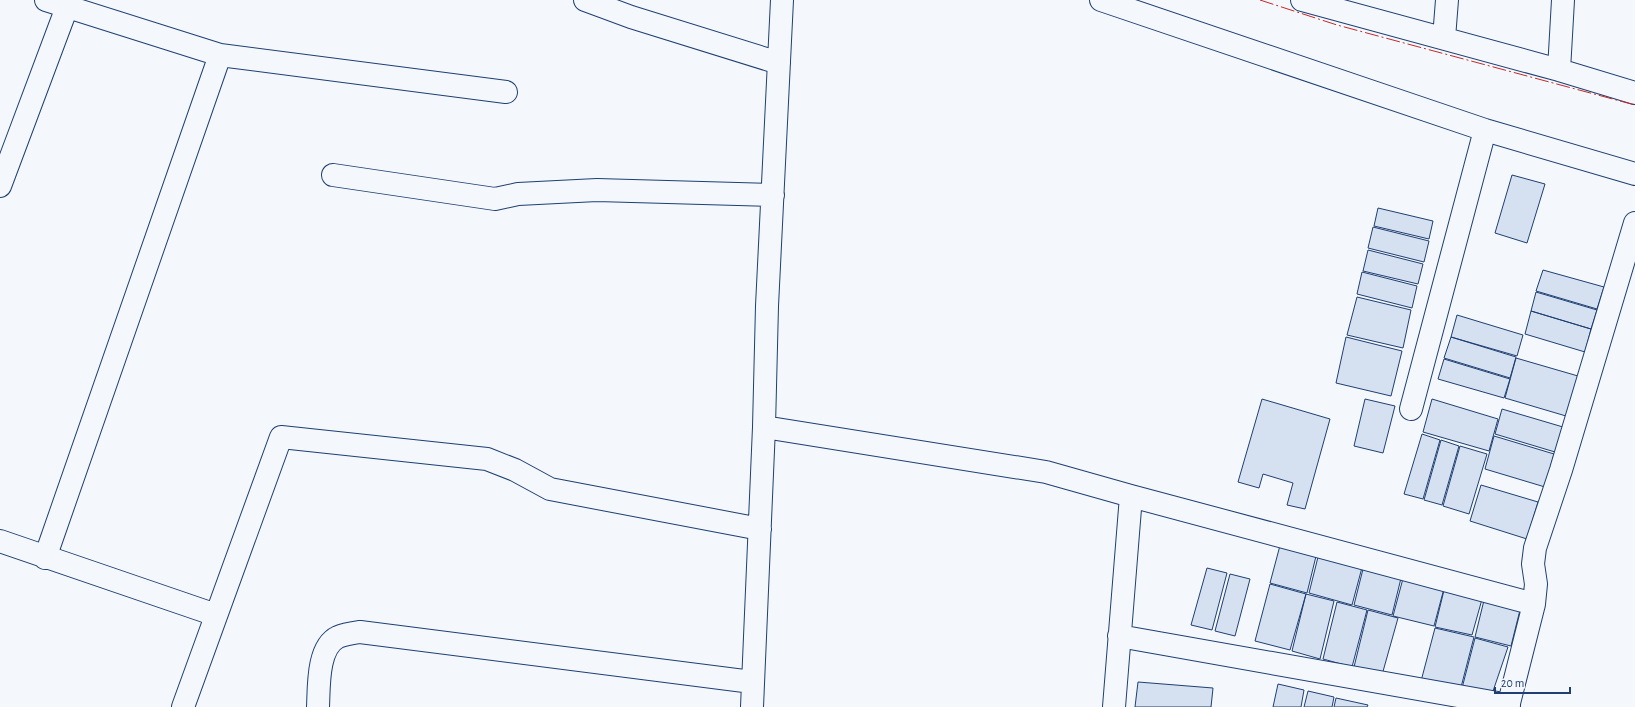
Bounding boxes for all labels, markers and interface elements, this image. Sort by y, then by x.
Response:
scale bar [1495,669,1570,695]
text: 20 m [1501,677,1524,689]

